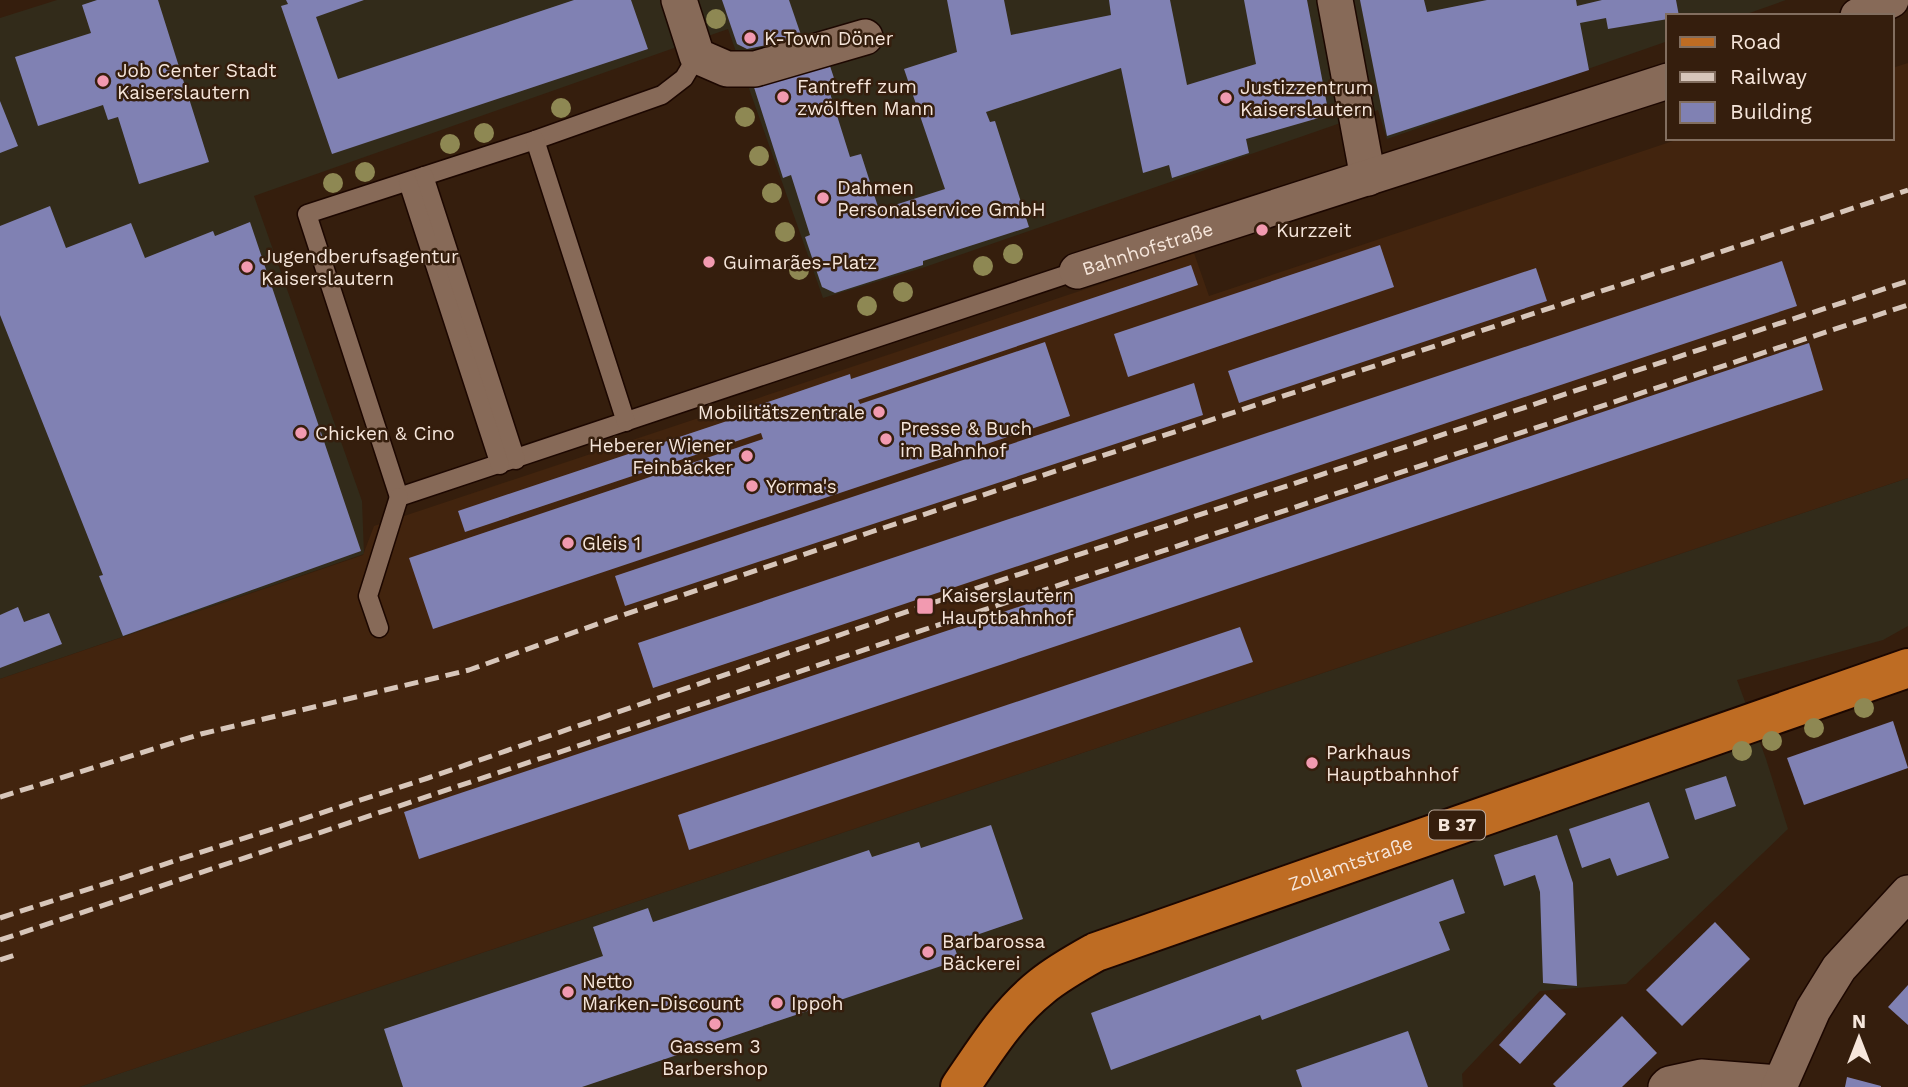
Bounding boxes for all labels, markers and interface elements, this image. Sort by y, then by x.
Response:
legend [1666,14,1894,140]
place label: K-Town Döner [764,27,894,50]
text: Road [1730,29,1781,54]
marker: K-Town Döner [742,30,758,46]
place label: Job Center Stadt Kaiserslautern [117,59,277,104]
text: Railway [1730,64,1807,89]
marker: Job Center Stadt Kaiserslautern [95,73,111,89]
place label: Fantreff zum zwölften Mann [797,75,934,120]
place label: Justizzentrum Kaiserslautern [1240,76,1374,121]
marker: Fantreff zum zwölften Mann [775,89,791,105]
marker: Justizzentrum Kaiserslautern [1218,90,1234,106]
text: Building [1730,99,1812,124]
place label: Dahmen Personalservice GmbH [837,176,1046,221]
marker: Dahmen Personalservice GmbH [815,190,831,206]
street label: Bahnhofstraße [1079,217,1216,281]
place label: Kurzzeit [1276,219,1352,242]
marker: Kurzzeit [1254,222,1270,238]
place label: Jugendberufsagentur Kaiserslautern [261,245,459,290]
place label: Guimarães-Platz [723,251,877,274]
marker: Guimarães-Platz [701,254,717,270]
marker: Jugendberufsagentur Kaiserslautern [239,259,255,275]
place label: Mobilitätszentrale [698,401,865,424]
marker: Mobilitätszentrale [871,404,887,420]
place label: Presse & Buch im Bahnhof [900,417,1032,462]
place label: Chicken & Cino [315,422,455,445]
marker: Chicken & Cino [293,425,309,441]
marker: Presse & Buch im Bahnhof [878,431,894,447]
place label: Heberer Wiener Feinbäcker [589,434,733,479]
marker: Heberer Wiener Feinbäcker [739,448,755,464]
place label: Yorma's [766,475,837,498]
marker: Yorma's [744,478,760,494]
place label: Gleis 1 [582,532,641,555]
marker: Gleis 1 [560,535,576,551]
place label: Kaiserslautern Hauptbahnhof [941,584,1074,629]
marker: Kaiserslautern Hauptbahnhof [915,596,935,616]
place label: Parkhaus Hauptbahnhof [1326,741,1459,786]
marker: Parkhaus Hauptbahnhof [1304,755,1320,771]
road number: B 37 [1429,810,1485,840]
street label: Zollamtstraße [1285,831,1416,896]
place label: Barbarossa Bäckerei [942,930,1045,975]
marker: Barbarossa Bäckerei [920,944,936,960]
place label: Netto Marken-Discount [582,970,742,1015]
marker: Netto Marken-Discount [560,984,576,1000]
place label: Ippoh [791,992,844,1015]
marker: Ippoh [769,995,785,1011]
north arrow [1824,1003,1894,1073]
text: N [1852,1010,1866,1033]
marker: Gassem 3 Barbershop [707,1016,723,1032]
place label: Gassem 3 Barbershop [662,1035,768,1080]

